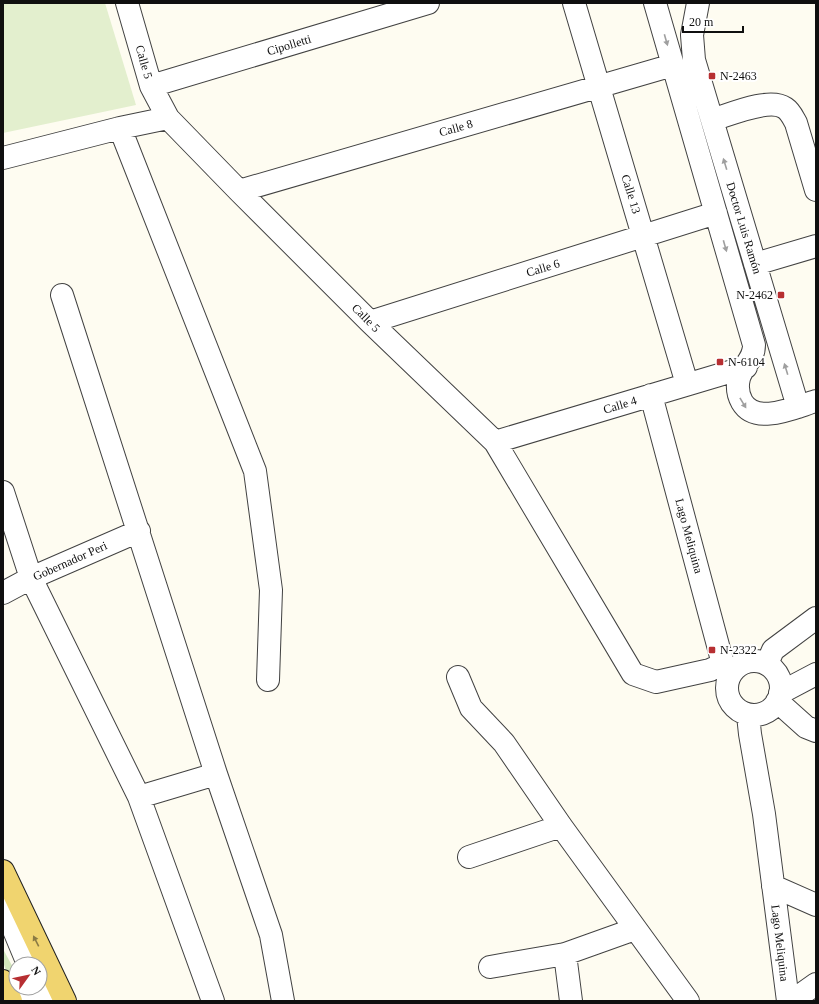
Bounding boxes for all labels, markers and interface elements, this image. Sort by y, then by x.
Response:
scale bar [683,8,743,34]
text: 20 m [689,15,714,29]
street label: Cipolletti [265,31,313,58]
one-way arrow [663,35,669,47]
street label: Calle 5 [133,44,155,80]
place label: N-2463 [720,69,757,83]
marker: N-2463 [707,71,717,81]
street label: Calle 8 [438,117,474,139]
one-way arrow [722,158,728,170]
street label: Calle 13 [618,173,644,215]
street label: Doctor Luis Ramón [723,180,765,276]
one-way arrow [722,240,728,252]
street label: Calle 6 [525,256,561,280]
place label: N-2462 [736,288,773,302]
marker: N-2462 [776,290,786,300]
street label: Calle 5 [349,301,383,335]
place label: N-6104 [728,355,765,369]
marker: N-6104 [715,357,725,367]
one-way arrow [783,363,789,375]
street label: Calle 4 [602,393,638,417]
one-way arrow [740,397,747,408]
street label: Lago Meliquina [672,497,706,576]
street label: Gobernador Peri [31,538,110,584]
place label: N-2322 [720,643,757,657]
marker: N-2322 [707,645,717,655]
street label: Lago Meliquina [768,904,792,983]
one-way arrow [33,935,39,946]
north arrow [8,956,48,996]
text: N [29,964,44,977]

